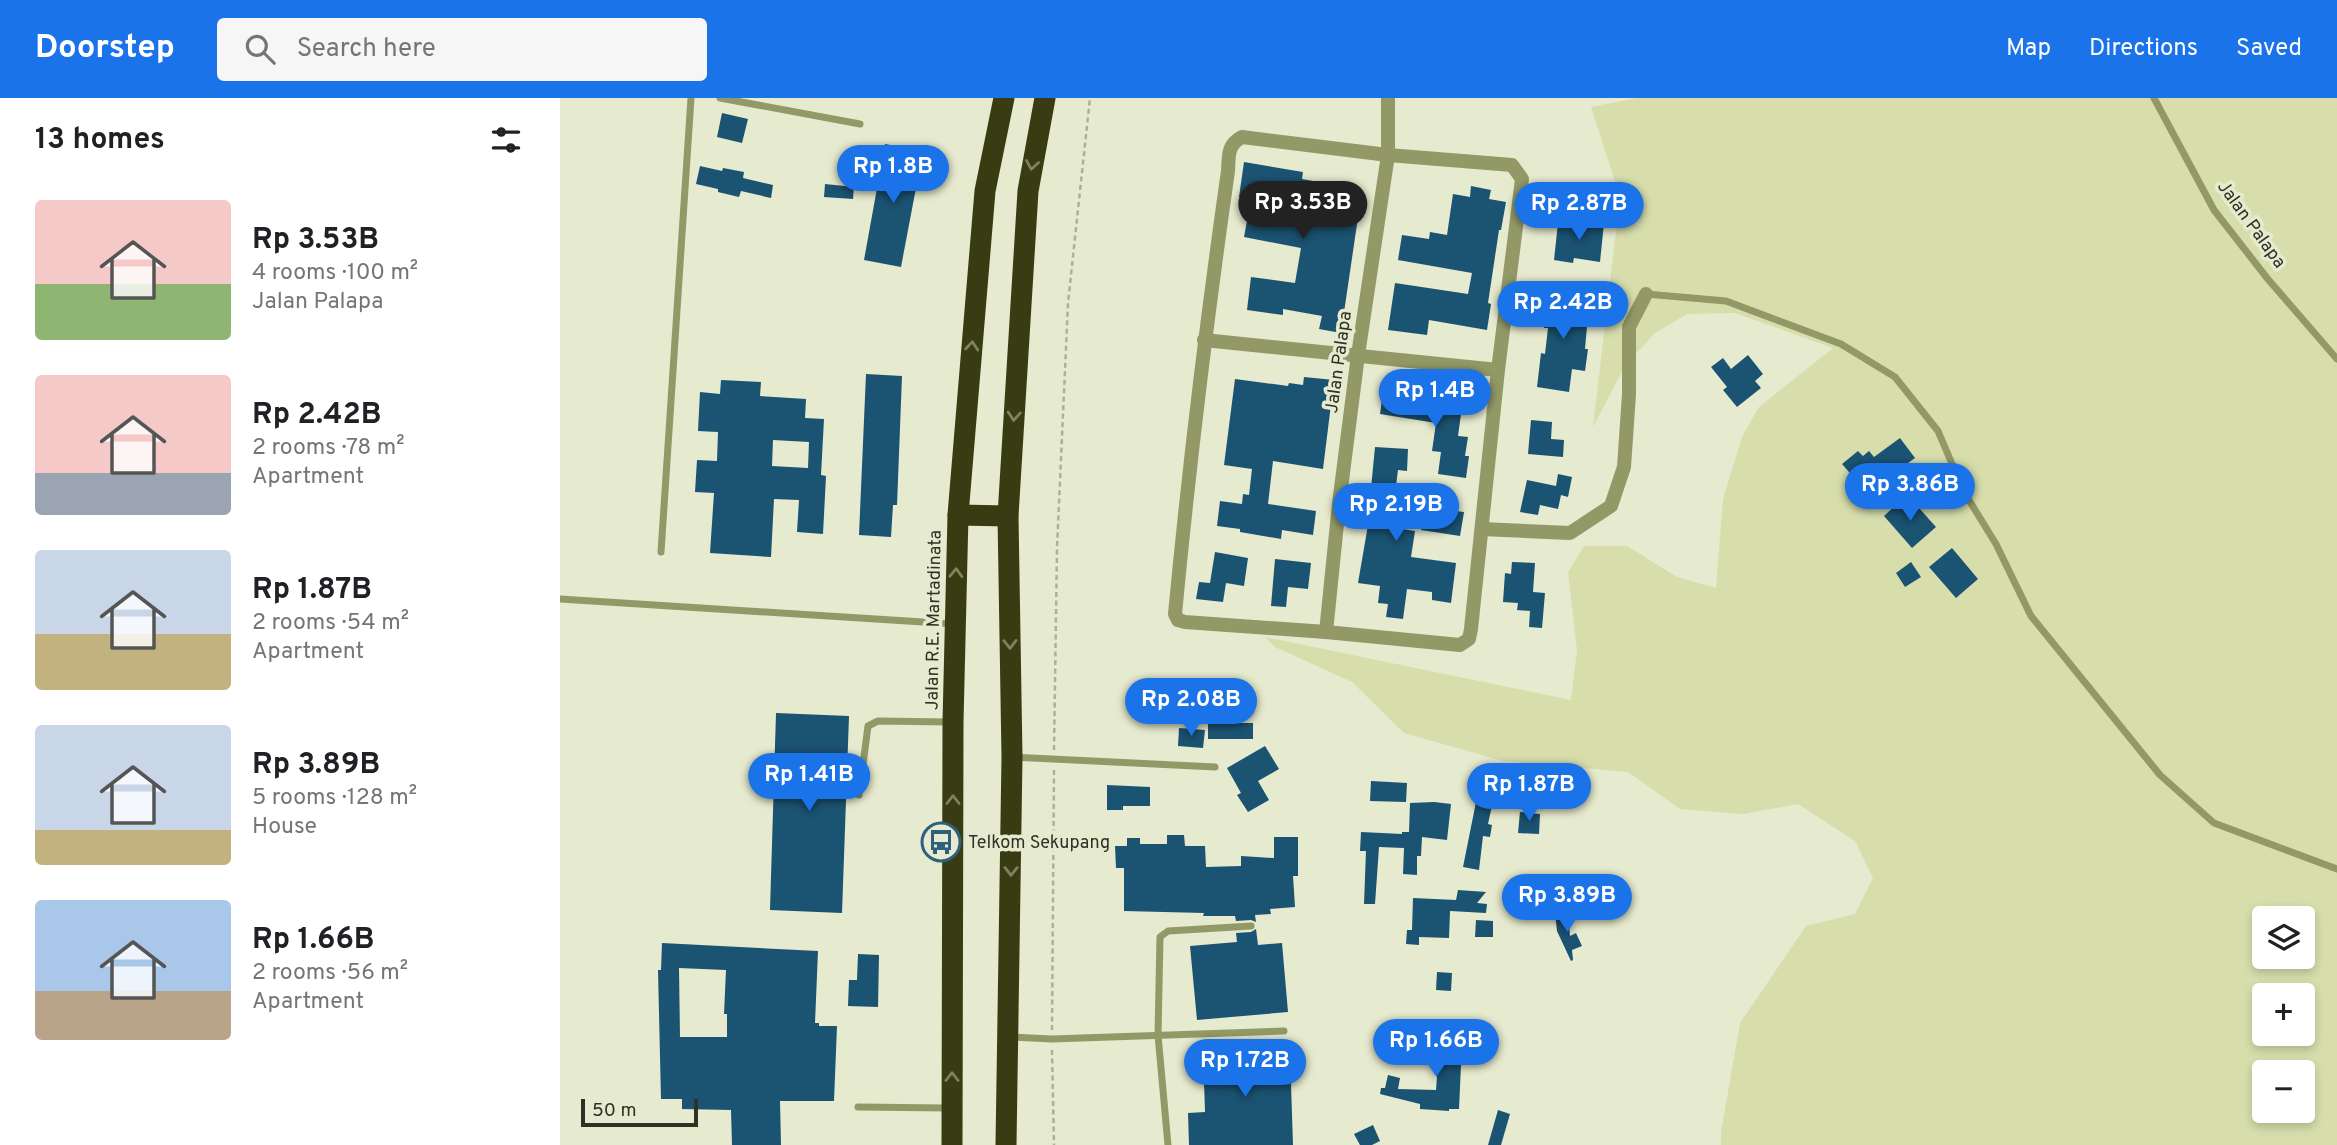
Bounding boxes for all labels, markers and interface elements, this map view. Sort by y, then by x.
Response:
search box [217,18,707,81]
text: Doorstep [35,28,175,70]
icon: search [241,30,279,68]
text: Search here [297,33,436,66]
text: Map [2006,34,2051,64]
text: Directions [2089,34,2198,64]
text: Saved [2236,34,2302,64]
icon: filters [487,121,525,159]
text: 13 homes [35,122,165,159]
pin: Rp 1.8B [828,146,958,205]
text: Rp 1.8B [853,153,933,182]
one-way arrow [1025,159,1040,171]
street label: Jalan Palapa [2211,177,2290,273]
pin: Rp 3.53B [1231,181,1375,241]
pin: Rp 2.87B [1507,183,1651,242]
text: Rp 3.53B [1254,189,1352,218]
text: Rp 2.87B [1531,190,1627,219]
text: Rp 3.53B [252,222,379,259]
icon: home [91,228,175,312]
text: 4 rooms · 100 m² [252,259,418,288]
pin: Rp 2.42B [1491,282,1635,341]
text: Jalan Palapa [252,288,383,317]
text: Rp 2.42B [1513,289,1613,318]
street label: Jalan Palapa [1321,310,1358,415]
one-way arrow [964,340,979,351]
pin: Rp 1.4B [1370,370,1500,429]
text: Rp 1.4B [1395,377,1475,406]
text: Rp 2.42B [252,397,381,434]
icon: home [91,403,175,487]
one-way arrow [1007,411,1022,422]
text: 2 rooms · 78 m² [252,434,405,463]
text: Apartment [252,463,364,492]
pin: Rp 3.86B [1838,464,1982,523]
text: Rp 3.86B [1861,471,1959,500]
pin: Rp 2.19B [1324,484,1468,543]
text: Rp 2.19B [1349,491,1443,520]
street label: Jalan R.E. Martadinata [921,530,948,710]
one-way arrow [949,567,964,578]
text: Rp 1.87B [252,572,372,609]
icon: home [91,578,175,662]
text: 2 rooms · 54 m² [252,609,409,638]
text: Apartment [252,638,364,667]
one-way arrow [1003,638,1018,649]
pin: Rp 2.08B [1119,678,1263,738]
text: Rp 2.08B [1141,686,1241,715]
text: Rp 3.89B [252,747,380,784]
icon: home [91,753,175,837]
pin: Rp 1.41B [737,754,881,813]
text: Rp 1.41B [764,761,854,790]
pin: Rp 1.87B [1457,764,1601,823]
text: Rp 1.87B [1483,771,1575,800]
text: 5 rooms · 128 m² [252,784,417,813]
one-way arrow [945,795,961,805]
text: House [252,813,317,842]
bus stop icon: Telkom Sekupang [920,821,962,863]
place label: Telkom Sekupang [968,832,1110,855]
one-way arrow [1003,866,1018,877]
pin: Rp 3.89B [1495,874,1639,934]
text: Rp 3.89B [1518,882,1616,911]
map controls [2252,906,2315,1123]
button: layers [2252,906,2315,969]
text: Rp 1.66B [252,922,375,959]
icon: home [91,928,175,1012]
text: 2 rooms · 56 m² [252,959,408,988]
button: + [2252,983,2315,1046]
text: Apartment [252,988,364,1017]
pin: Rp 1.66B [1364,1020,1508,1079]
text: Rp 1.66B [1389,1027,1483,1056]
pin: Rp 1.72B [1173,1040,1317,1099]
text: Rp 1.72B [1200,1047,1290,1076]
button: − [2252,1060,2315,1123]
one-way arrow [944,1071,960,1082]
scale bar [581,1096,698,1128]
text: 50 m [592,1099,637,1123]

